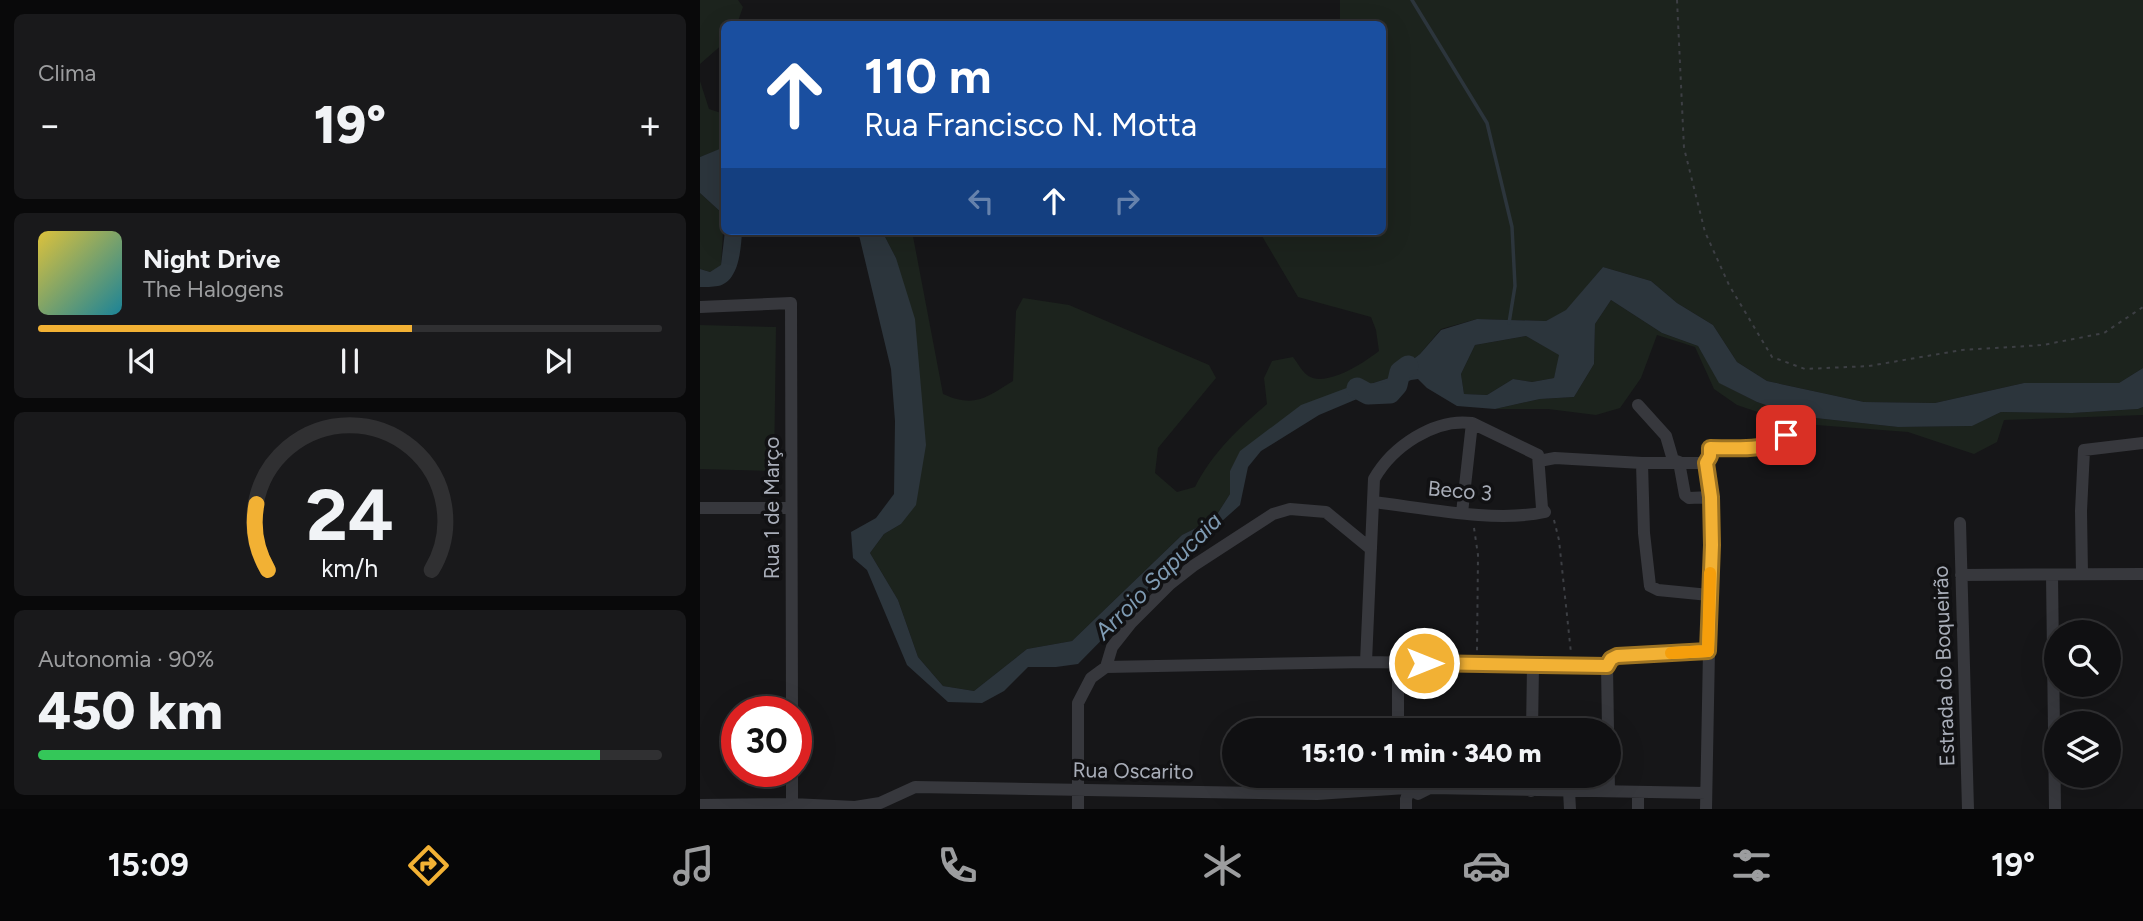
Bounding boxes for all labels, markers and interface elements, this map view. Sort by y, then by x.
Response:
text: 110 m [864,46,992,105]
icon: ahead [749,49,840,140]
text: Clima [38,59,96,87]
text: 19° [314,94,386,156]
text: − [38,102,62,148]
text: + [638,102,662,148]
text: Rua Francisco N. Motta [864,106,1197,144]
icon: left [962,182,1000,220]
icon: ahead [1035,182,1073,220]
icon: right [1108,182,1146,220]
text: Night Drive [143,243,280,275]
text: The Halogens [143,275,284,303]
icon: previous [123,342,161,380]
icon: pause [331,342,369,380]
icon: next [539,342,577,380]
pin [1756,405,1816,465]
icon: arrive [1767,416,1805,454]
street label: Rua 1 de Março [759,437,784,579]
text: 24 [306,471,394,558]
street label: Beco 3 [1427,475,1493,506]
water label: Arroio Sapucaia [1088,507,1227,646]
text: km/h [321,553,379,583]
street label: Estrada do Boqueirão [1928,565,1960,767]
map controls [2044,620,2121,788]
button: search [2044,620,2121,697]
position arrow [1387,626,1461,700]
text: Autonomia · 90% [38,645,214,673]
text: 450 km [38,680,223,742]
speed limit sign: 30 [721,696,812,787]
button: layers [2044,711,2121,788]
text: 15:10 · 1 min · 340 m [1301,737,1542,769]
street label: Rua Oscarito [1072,757,1194,784]
icon: directions [404,841,453,890]
icon: music [669,841,718,890]
icon: phone [933,841,982,890]
icon: climate [1198,841,1247,890]
icon: car [1462,841,1511,890]
icon: filters [1727,841,1776,890]
text: 15:09 [108,846,189,884]
text: 19° [1991,846,2035,884]

